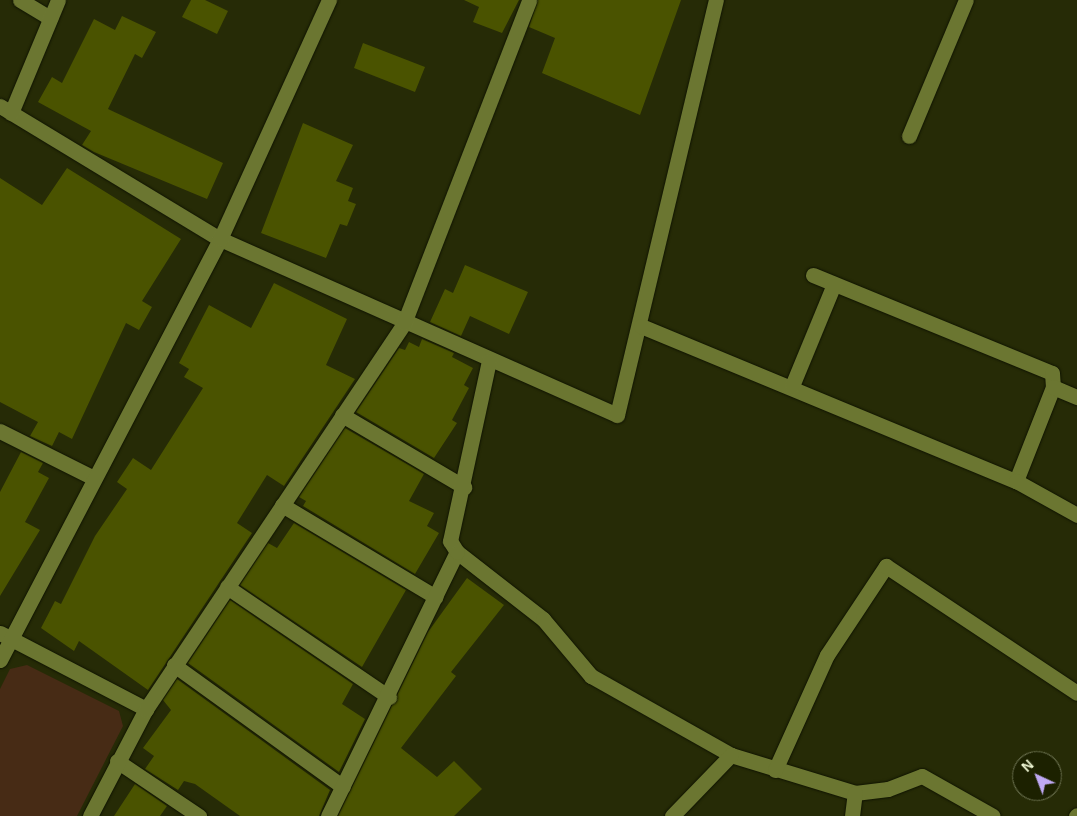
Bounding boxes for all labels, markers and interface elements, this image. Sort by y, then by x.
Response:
north arrow [1012,751,1062,801]
text: N [1018,756,1037,775]

